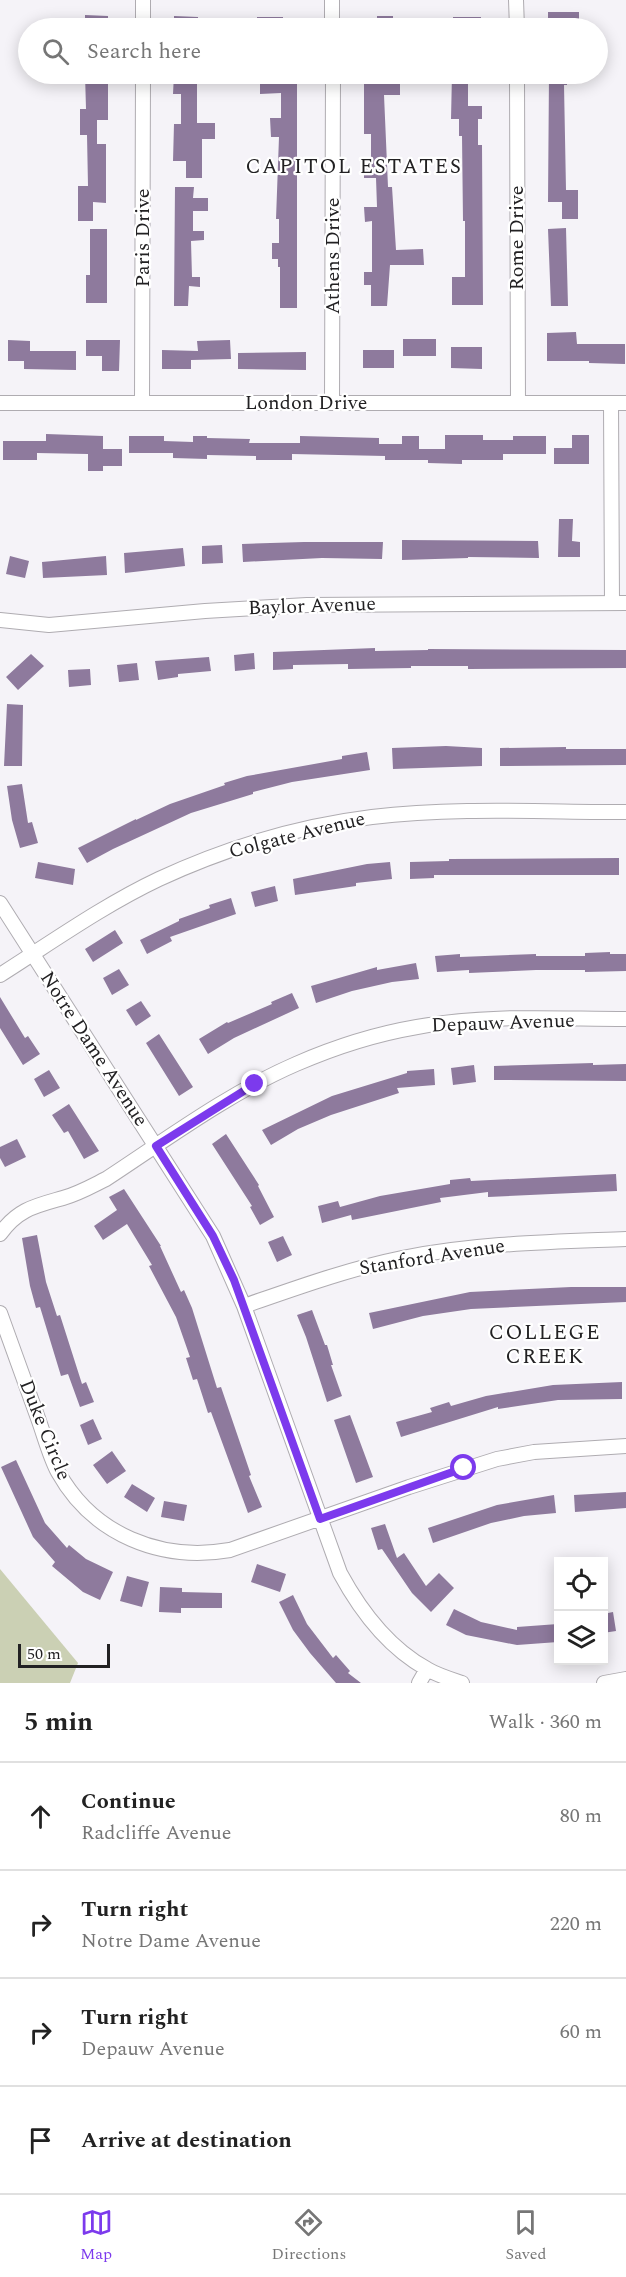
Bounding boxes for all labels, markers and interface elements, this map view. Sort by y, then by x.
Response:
search box [18,18,608,84]
icon: search [39,35,72,68]
text: Search here [87,35,201,68]
district label: CAPITOL ESTATES [246,151,462,183]
street label: Rome Drive [502,186,532,290]
street label: Paris Drive [128,189,158,287]
street label: Athens Drive [318,197,348,315]
street label: London Drive [245,388,367,418]
street label: Baylor Avenue [247,589,377,623]
street label: Colgate Avenue [226,804,368,866]
street label: Notre Dame Avenue [32,965,156,1133]
street label: Depauw Avenue [431,1006,575,1040]
route end [241,1070,267,1096]
street label: Stanford Avenue [357,1231,507,1283]
district label: COLLEGE CREEK [489,1317,601,1373]
street label: Duke Circle [11,1375,79,1485]
route start [450,1454,476,1480]
map controls [554,1557,608,1665]
button: locate [554,1557,608,1611]
button: layers [554,1611,608,1665]
scale bar [18,1641,110,1668]
text: 50 m [27,1642,61,1666]
text: 5 min [24,1702,93,1742]
text: Walk · 360 m [489,1707,602,1737]
text: Continue [81,1785,176,1818]
icon: ahead [24,1800,57,1833]
text: 80 m [560,1801,602,1831]
text: Radcliffe Avenue [81,1818,231,1848]
text: Turn right [81,1893,188,1926]
icon: right [24,1908,57,1941]
text: 220 m [550,1909,602,1939]
text: Notre Dame Avenue [81,1926,261,1956]
text: Turn right [81,2001,188,2034]
icon: right [24,2016,57,2049]
text: 60 m [560,2017,602,2047]
text: Depauw Avenue [81,2034,225,2064]
icon: arrive [24,2124,57,2157]
text: Arrive at destination [81,2124,292,2157]
tab: Map [80,2206,113,2266]
tab: Directions [272,2206,346,2266]
tab: Saved [505,2206,546,2266]

